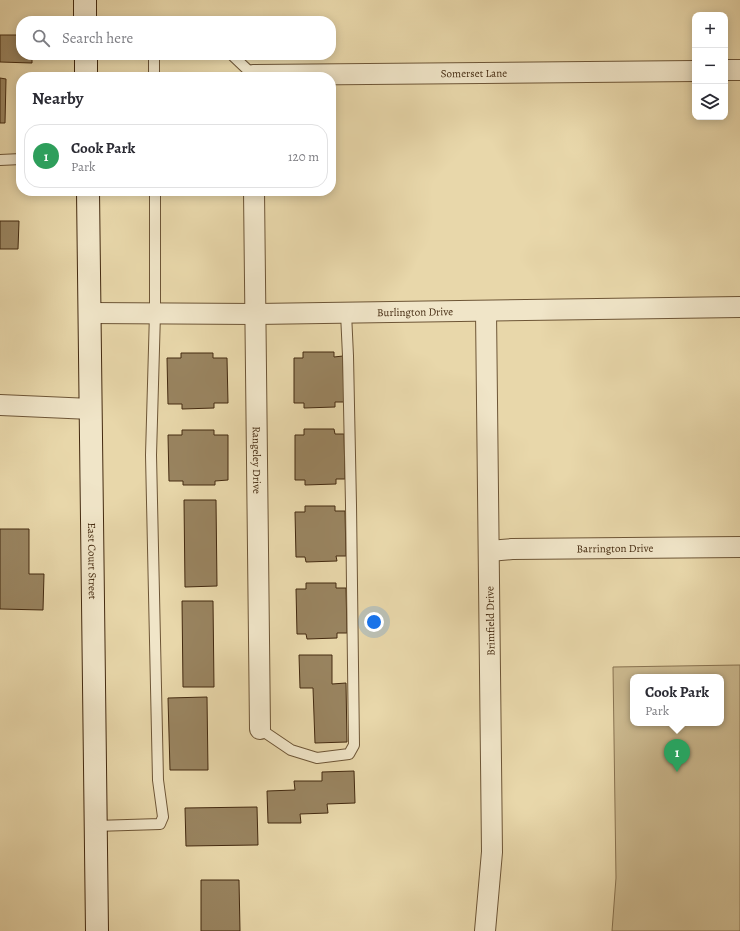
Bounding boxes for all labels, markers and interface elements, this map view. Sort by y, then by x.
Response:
map controls [692,12,728,120]
button: + [692,12,728,48]
search box [16,16,336,60]
icon: search [30,27,52,49]
text: Search here [62,28,133,48]
button: − [692,48,728,84]
street label: Somerset Lane [441,66,507,81]
button: layers [692,84,728,120]
text: Nearby [32,87,83,110]
text: Cook Park [71,138,135,158]
text: 1 [44,148,48,165]
text: 120 m [288,148,319,165]
text: Park [71,158,95,175]
street label: Burlington Drive [377,304,453,320]
street label: Rangeley Drive [249,426,264,494]
street label: East Court Street [84,522,100,600]
street label: Barrington Drive [576,541,653,556]
street label: Brimfield Drive [482,586,499,656]
your location [364,612,384,632]
popup [630,674,724,726]
text: Cook Park [645,682,709,702]
text: Park [645,702,669,719]
pin: 1 [664,739,690,772]

